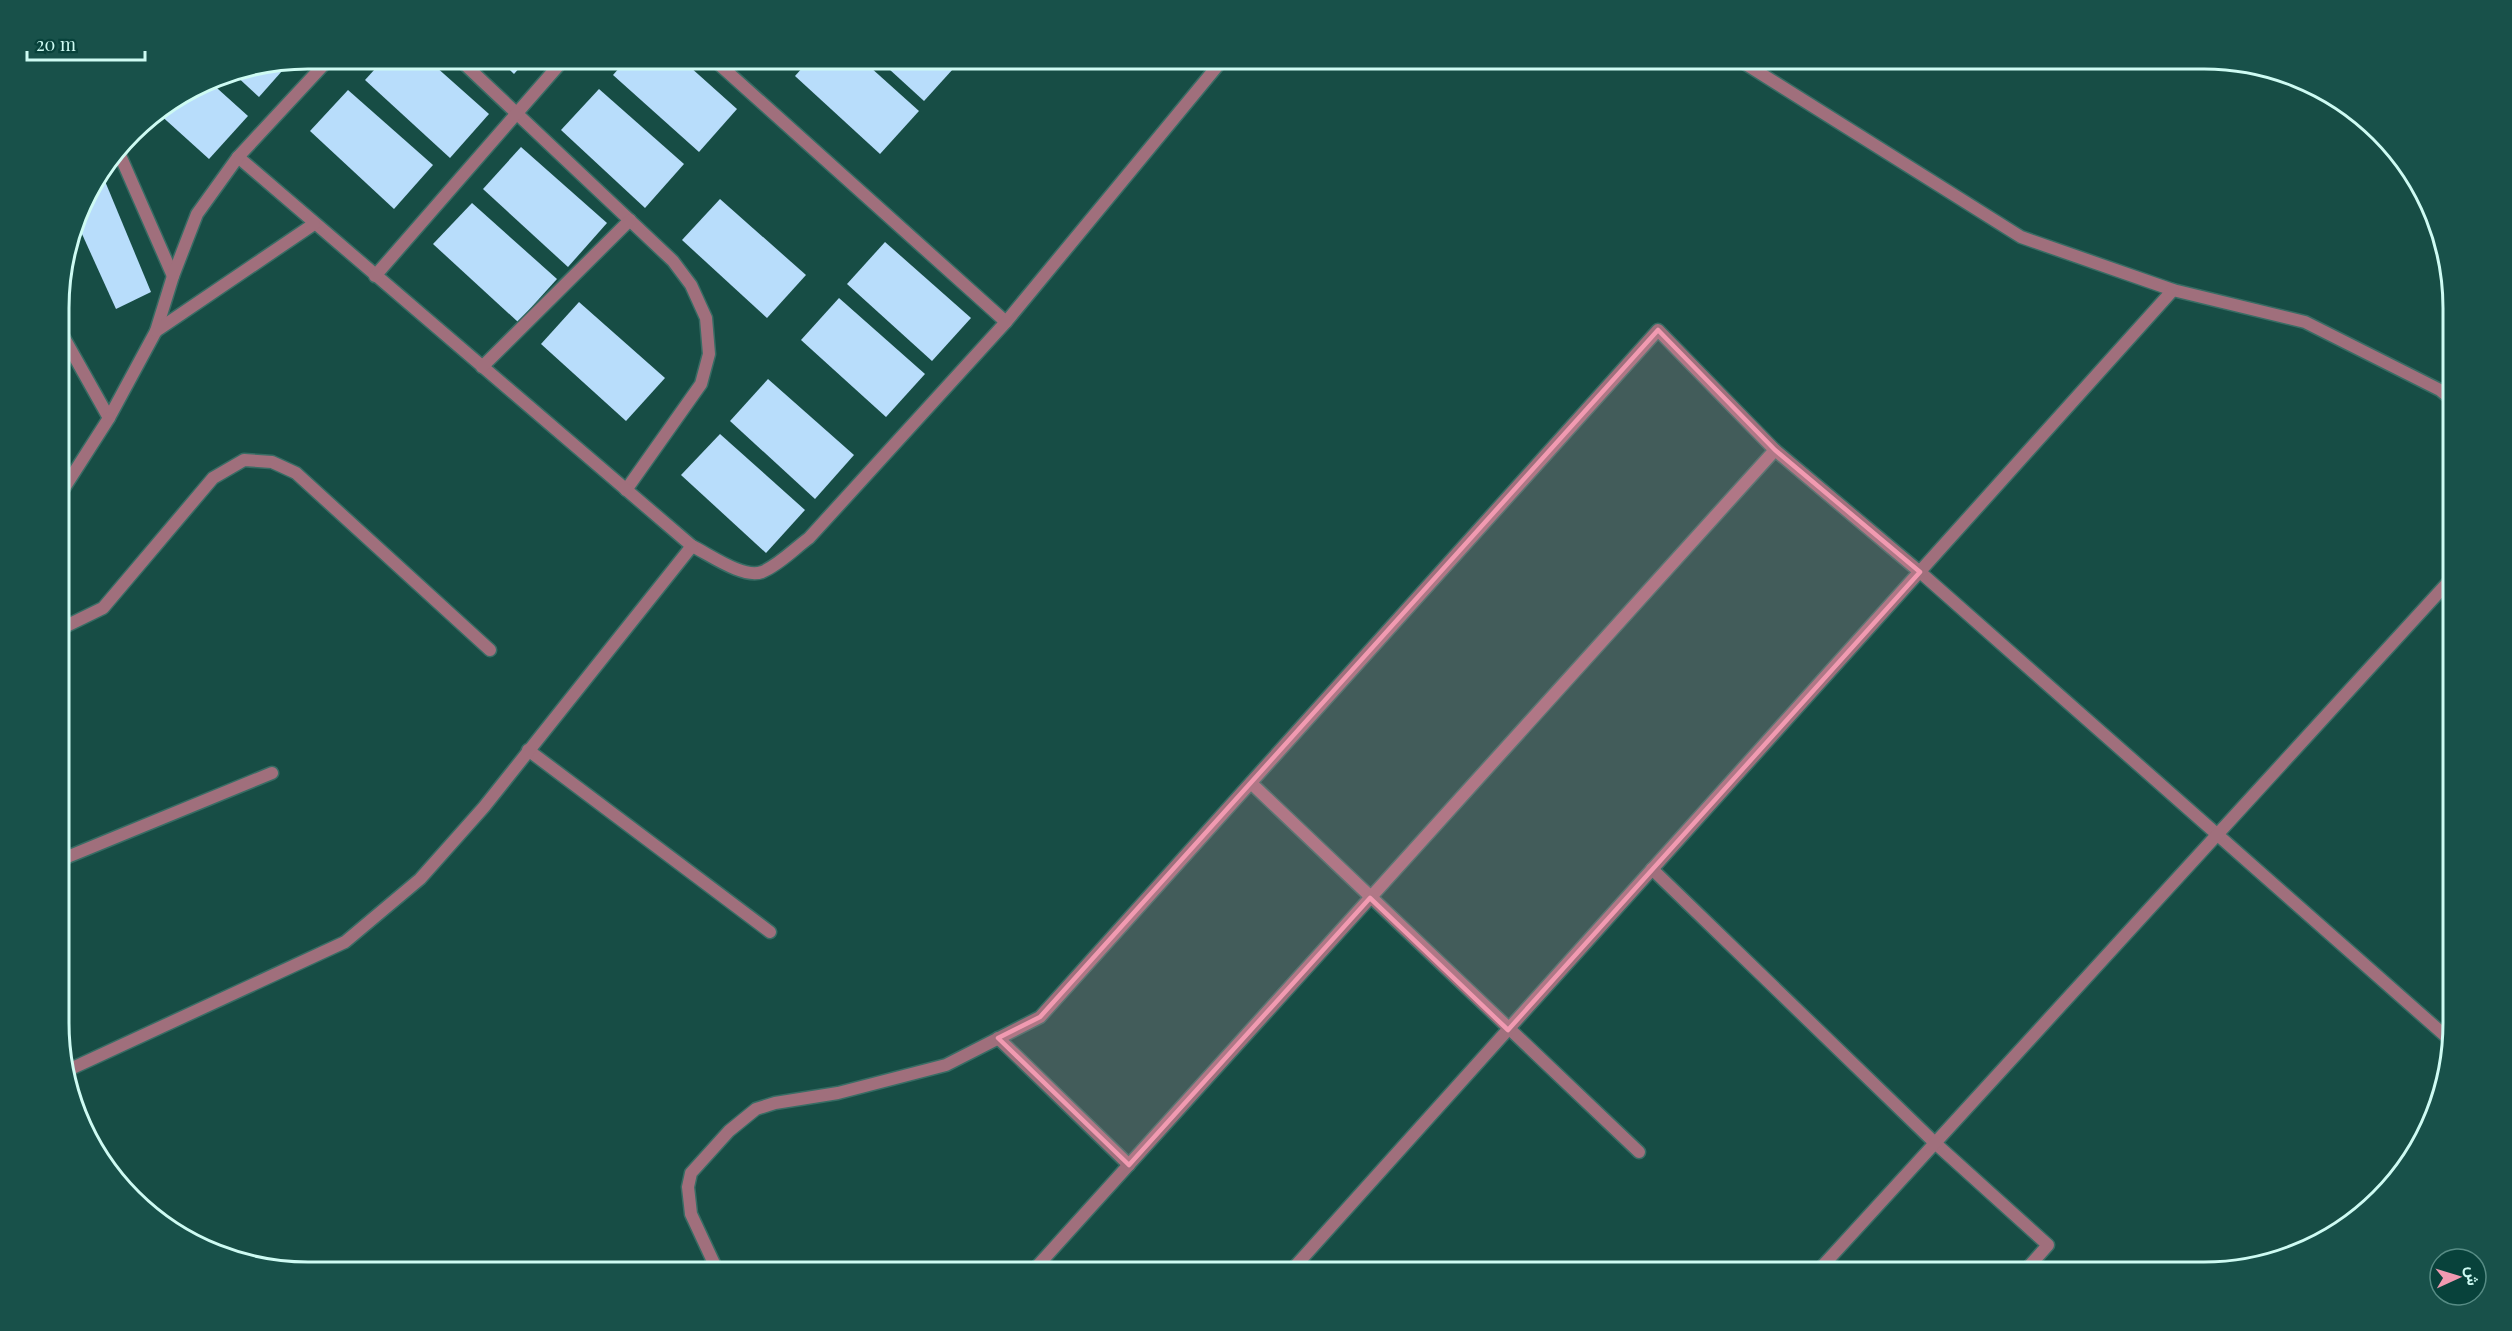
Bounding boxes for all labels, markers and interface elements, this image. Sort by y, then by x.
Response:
scale bar [27,24,146,62]
text: 20 m [36,32,76,56]
north arrow [2428,1247,2488,1307]
text: ش [2462,1266,2485,1286]

